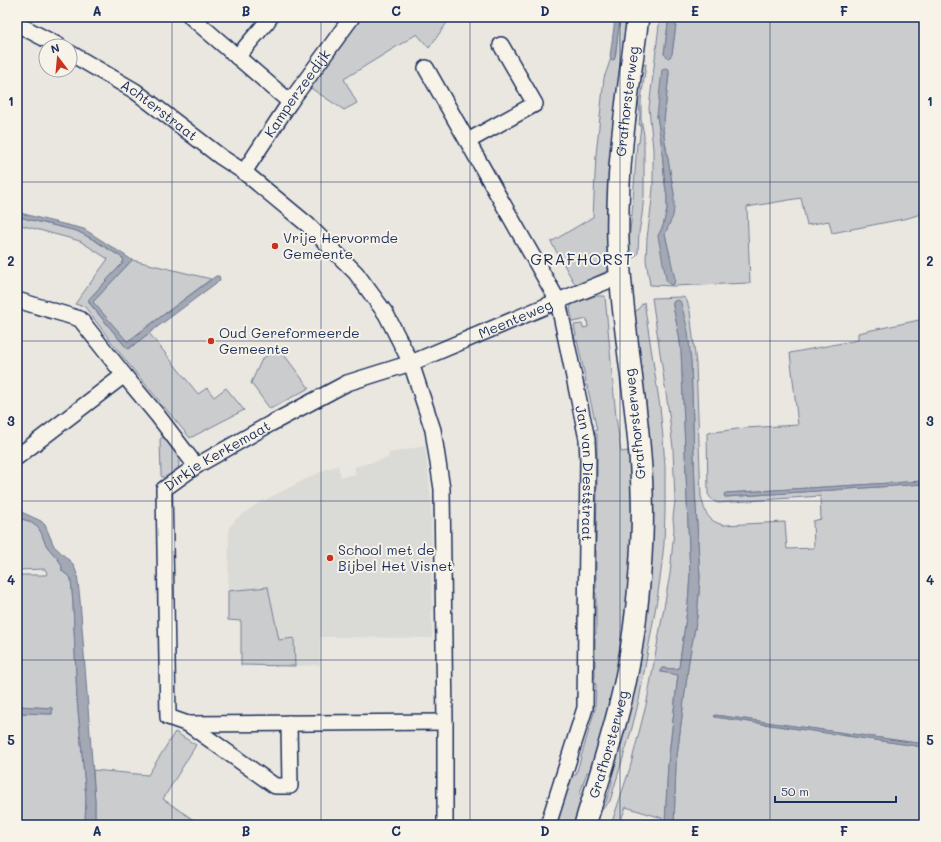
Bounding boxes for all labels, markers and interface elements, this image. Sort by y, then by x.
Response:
text: A [92,2,102,19]
text: B [242,2,251,19]
text: C [391,2,401,19]
text: D [540,2,550,19]
text: E [691,2,699,19]
text: F [840,2,848,19]
north arrow [38,38,78,78]
text: N [49,40,61,56]
street label: Kamperzeedijk [259,45,334,141]
street label: Grafhorsterweg [611,45,643,157]
street label: Achterstraat [118,75,202,145]
text: 1 [8,92,14,109]
text: 1 [927,92,933,109]
place label: Vrije Hervormde Gemeente [283,228,398,263]
marker: Vrije Hervormde Gemeente [270,241,280,251]
district label: GRAFHORST [530,248,634,269]
text: 2 [7,252,15,269]
text: 2 [926,252,934,269]
street label: Meenteweg [475,295,555,343]
place label: Oud Gereformeerde Gemeente [219,323,360,358]
marker: Oud Gereformeerde Gemeente [206,336,216,346]
street label: Grafhorsterweg [619,368,650,480]
street label: Jan van Dieststraat [571,404,598,541]
text: 3 [7,412,15,429]
text: 3 [926,412,934,429]
street label: Dirkje Kerkemaat [160,416,274,495]
place label: School met de Bijbel Het Visnet [338,540,453,575]
marker: School met de Bijbel Het Visnet [325,553,335,563]
text: 4 [7,571,15,588]
text: 4 [926,571,934,588]
street label: Grafhorsterweg [584,689,632,801]
text: 5 [7,731,15,748]
text: 5 [926,731,934,748]
scale bar [775,778,896,804]
text: 50 m [781,783,809,799]
text: A [92,822,102,839]
text: B [242,822,251,839]
text: C [391,822,401,839]
text: D [540,822,550,839]
text: E [691,822,699,839]
text: F [840,822,848,839]

